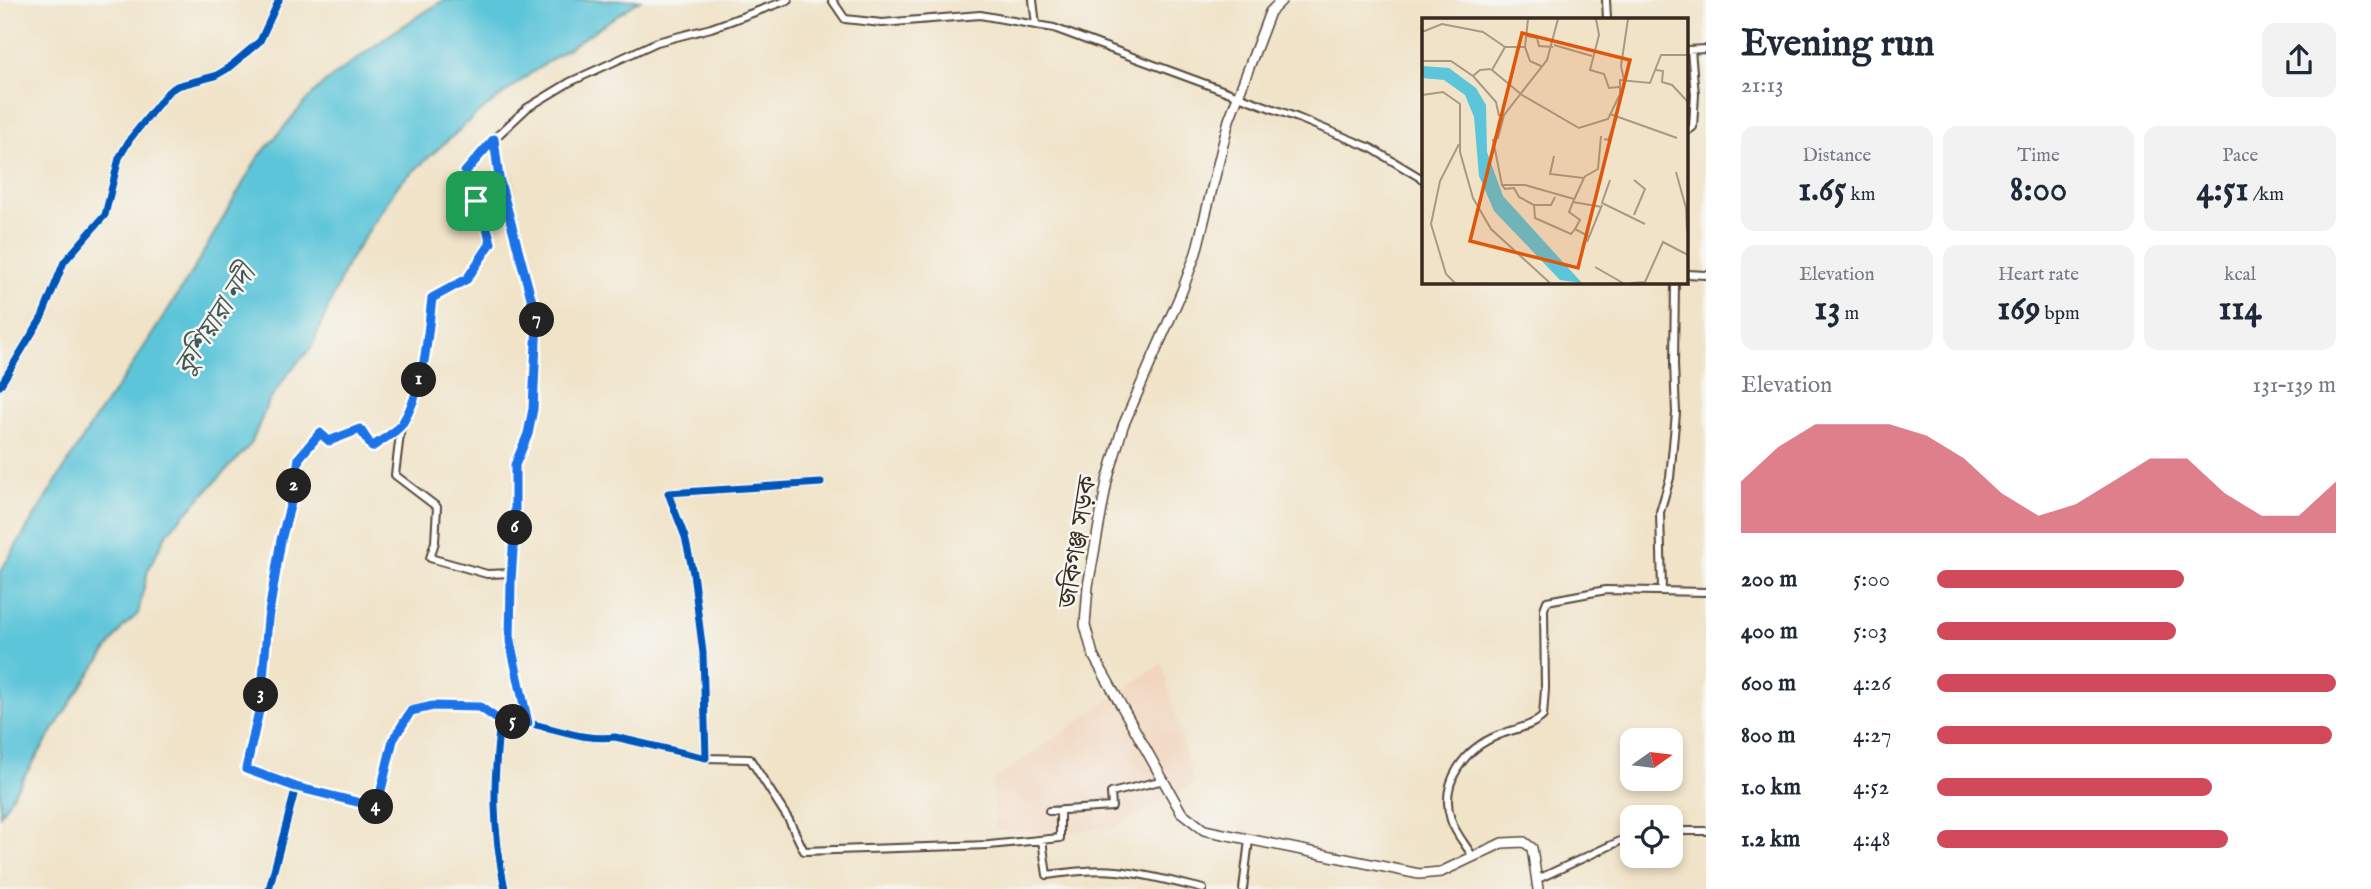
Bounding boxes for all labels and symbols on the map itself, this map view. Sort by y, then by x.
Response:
inset map [1422,18,1688,284]
pin [446,171,506,231]
water label: কুশিয়ারা নদী [167,256,266,382]
pin: 7 [520,302,554,338]
pin: 1 [402,362,436,398]
pin: 2 [276,468,312,504]
street label: জকিগঞ্জ সড়ক [1051,472,1105,611]
pin: 6 [498,510,532,546]
pin: 3 [244,678,278,712]
pin: 5 [496,704,530,740]
north arrow [1620,728,1684,791]
pin: 4 [358,790,394,824]

